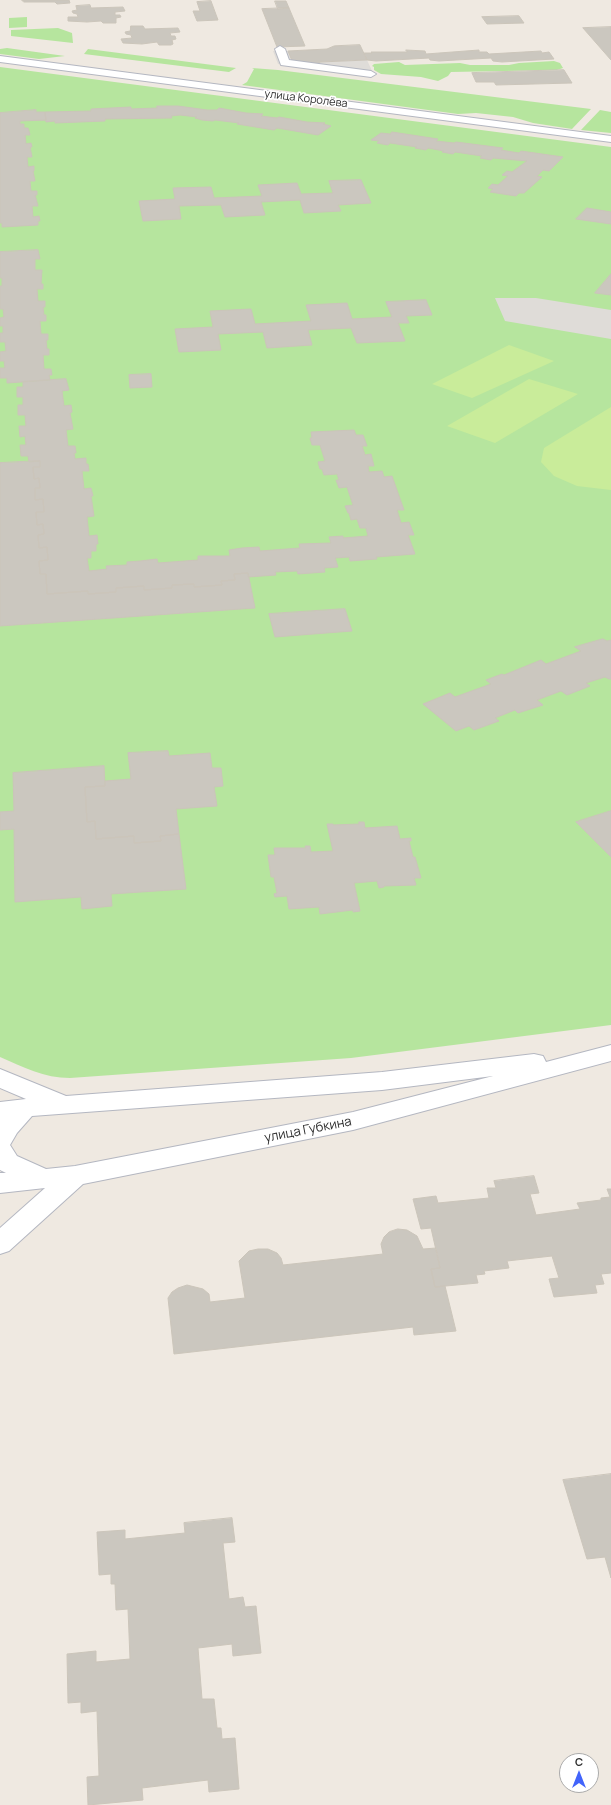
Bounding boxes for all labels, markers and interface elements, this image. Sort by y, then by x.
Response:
street label: улица Королёва [264,87,348,111]
street label: улица Губкина [263,1114,353,1146]
north arrow [559,1753,599,1793]
text: С [575,1754,583,1769]

